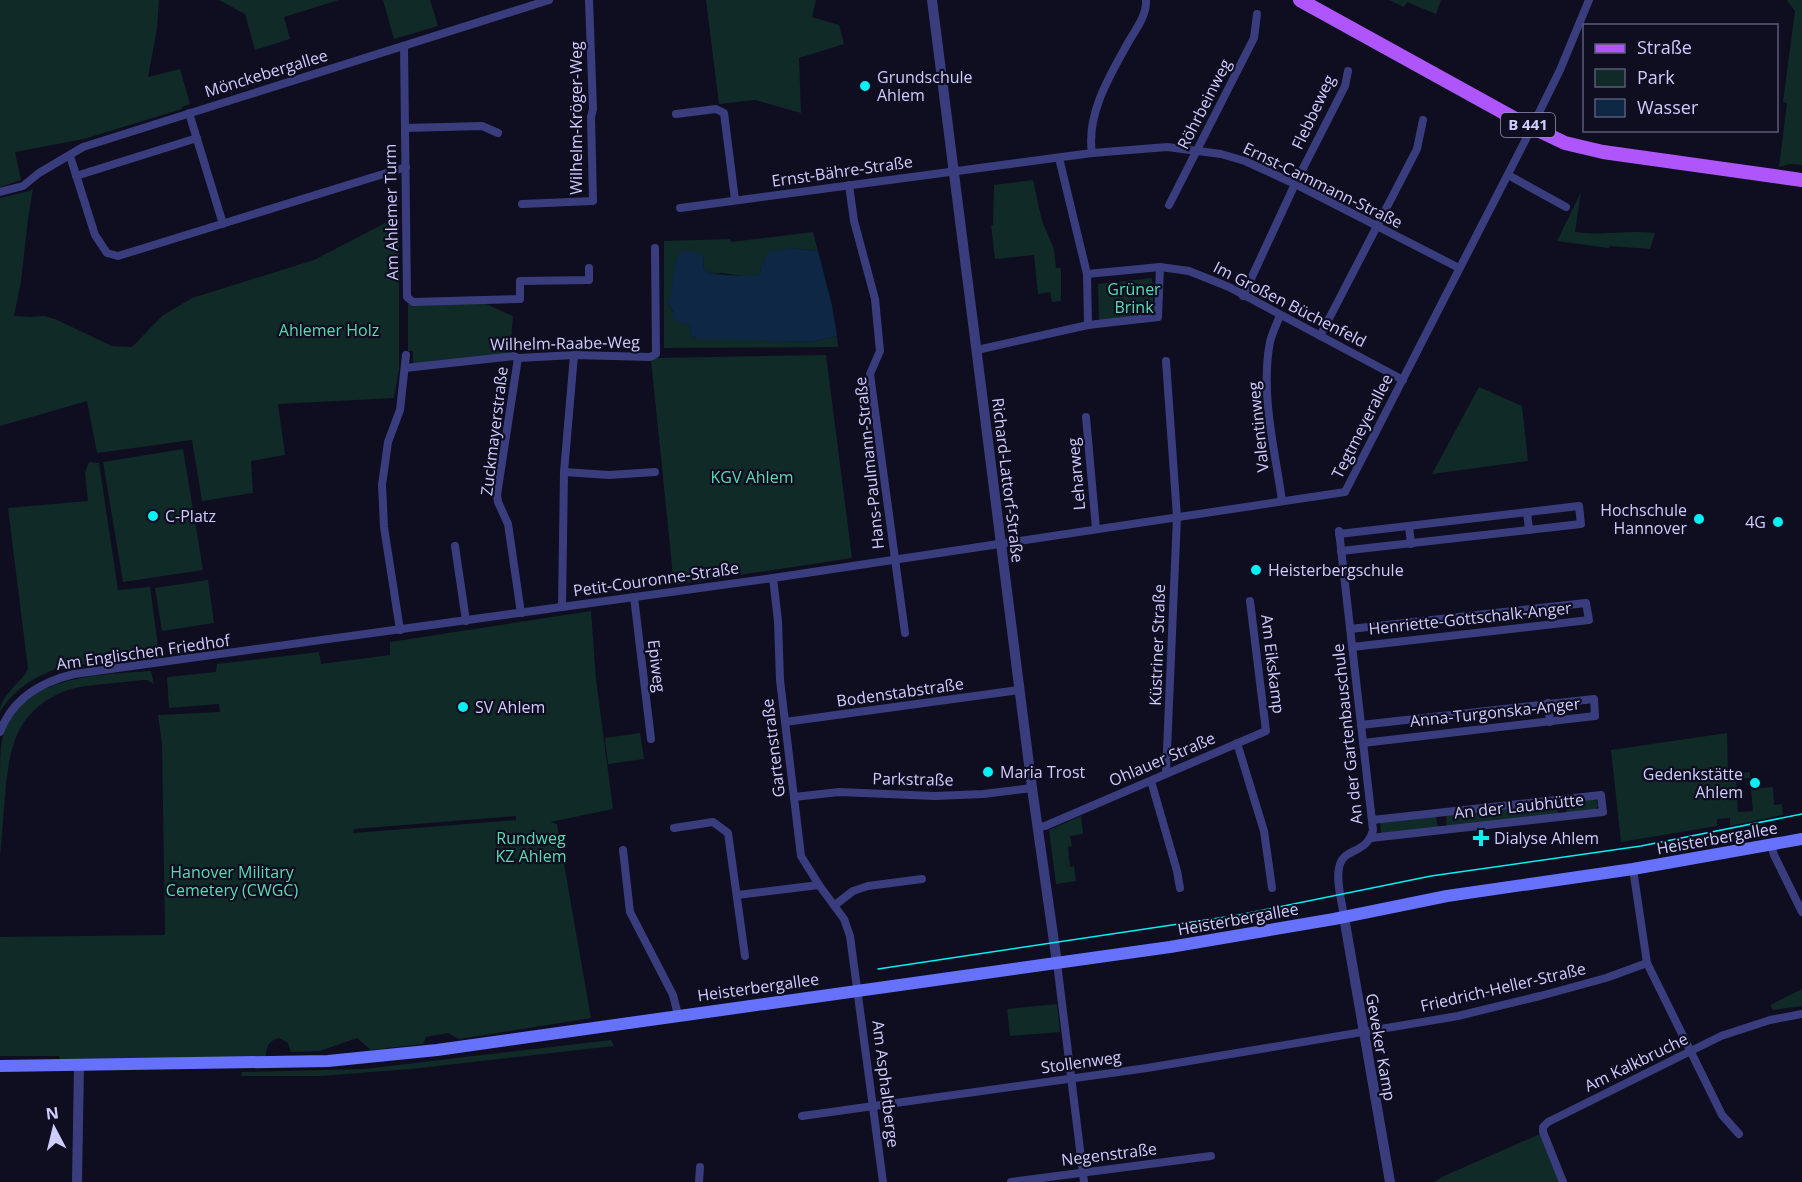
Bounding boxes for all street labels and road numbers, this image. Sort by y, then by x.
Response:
street label: Wilhelm-Kröger-Weg [565,41,587,195]
street label: Mönckebergallee [202,44,330,102]
street label: Röhrbeinweg [1172,55,1236,153]
street label: Flebbeweg [1286,71,1340,153]
road number: B 441 [1501,113,1555,137]
street label: Ernst-Cammann-Straße [1240,137,1406,233]
street label: Am Ahlemer Turm [379,144,403,280]
street label: Ernst-Bähre-Straße [770,150,914,192]
street label: Im Großen Büchenfeld [1210,256,1370,352]
street label: Wilhelm-Raabe-Weg [490,331,640,355]
street label: Zuckmayerstraße [475,365,513,497]
street label: Tegtmeyerallee [1326,370,1398,482]
street label: Hans-Paulmann-Straße [849,376,889,550]
street label: Valentinweg [1242,380,1274,473]
street label: Richard-Lattorf-Straße [987,396,1029,564]
street label: Leharweg [1062,437,1090,511]
street label: Petit-Couronne-Straße [572,556,740,602]
street label: Küstriner Straße [1144,584,1170,706]
street label: Henriette-Gottschalk-Anger [1367,596,1573,640]
street label: Am Eikskamp [1256,613,1290,715]
street label: Am Englischen Friedhof [55,629,233,675]
street label: Epiweg [643,638,671,694]
street label: An der Gartenbauschule [1327,643,1367,825]
street label: Bodenstabstraße [835,672,965,712]
street label: Anna-Turgonska-Anger [1409,692,1582,732]
street label: Gartenstraße [756,697,790,799]
street label: Ohlauer Straße [1105,727,1219,791]
street label: Parkstraße [872,767,954,791]
street label: An der Laubhütte [1453,788,1585,824]
street label: Heisterbergallee [1655,817,1779,859]
street label: Heisterbergallee [1176,898,1300,940]
street label: Friedrich-Heller-Straße [1418,957,1588,1017]
street label: Heisterbergallee [696,968,820,1006]
street label: Geveker Kamp [1361,991,1401,1103]
street label: Am Asphaltberge [867,1019,905,1149]
street label: Am Kalkbruche [1580,1027,1692,1097]
street label: Stollenweg [1039,1045,1123,1079]
street label: Negenstraße [1060,1137,1158,1171]

